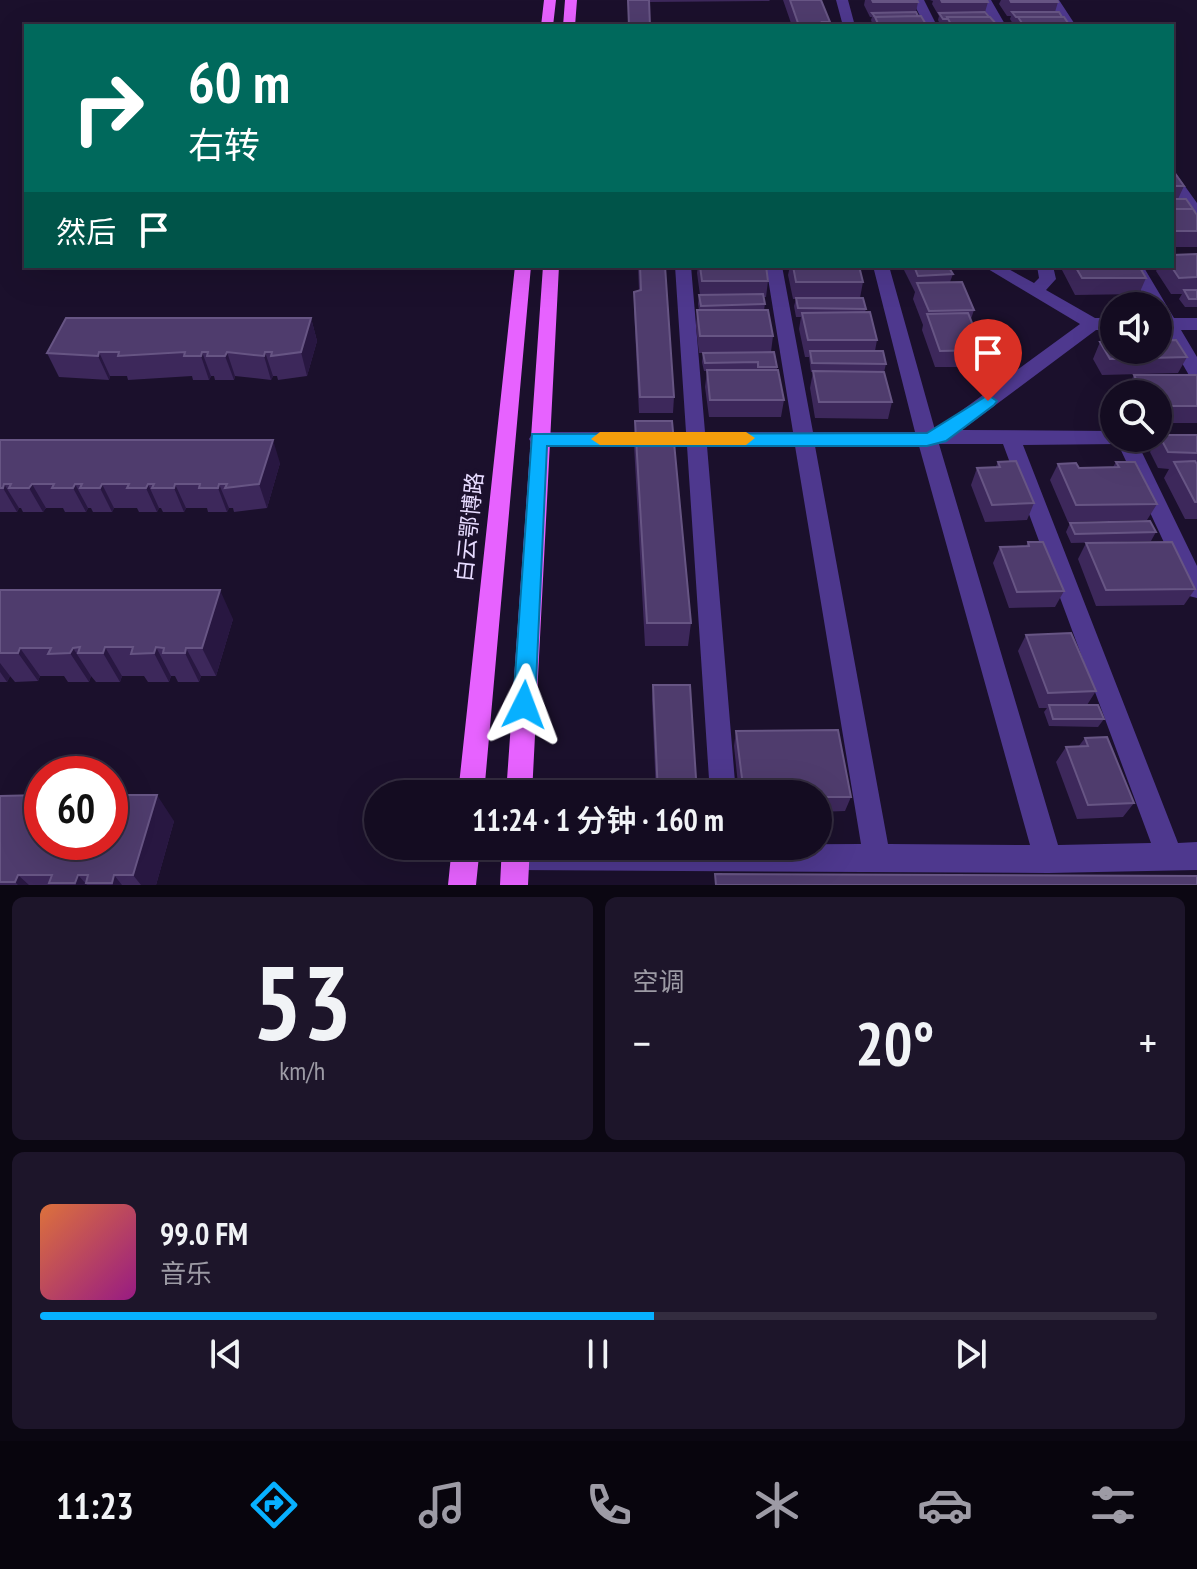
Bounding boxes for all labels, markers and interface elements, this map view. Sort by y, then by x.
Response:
text: 60 m [188,46,290,118]
icon: right [56,56,160,160]
text: 右转 [188,121,260,168]
icon: arrive [132,208,176,252]
text: 然后 [56,212,116,251]
map controls [1100,292,1172,452]
button: sound [1100,292,1172,364]
pin [954,319,1022,401]
icon: arrive [966,331,1010,375]
button: search [1100,380,1172,452]
street label: 白云鄂博路 [449,471,489,583]
position arrow [482,663,566,747]
speed limit sign: 60 [24,756,128,860]
text: 11:24 · 1 分钟 · 160 m [472,800,724,839]
text: 53 [253,934,352,1069]
text: 空调 [633,965,685,998]
text: 20° [855,1004,934,1082]
text: − [633,1014,651,1071]
text: + [1139,1014,1157,1071]
text: km/h [279,1054,325,1087]
text: 99.0 FM [160,1214,248,1253]
text: 音乐 [160,1257,212,1290]
icon: previous [204,1332,248,1376]
icon: pause [576,1332,620,1376]
icon: next [949,1332,993,1376]
icon: directions [246,1477,302,1533]
icon: music [414,1477,470,1533]
icon: phone [581,1477,637,1533]
icon: climate [749,1477,805,1533]
icon: car [917,1477,973,1533]
icon: filters [1085,1477,1141,1533]
text: 11:23 [56,1482,134,1529]

